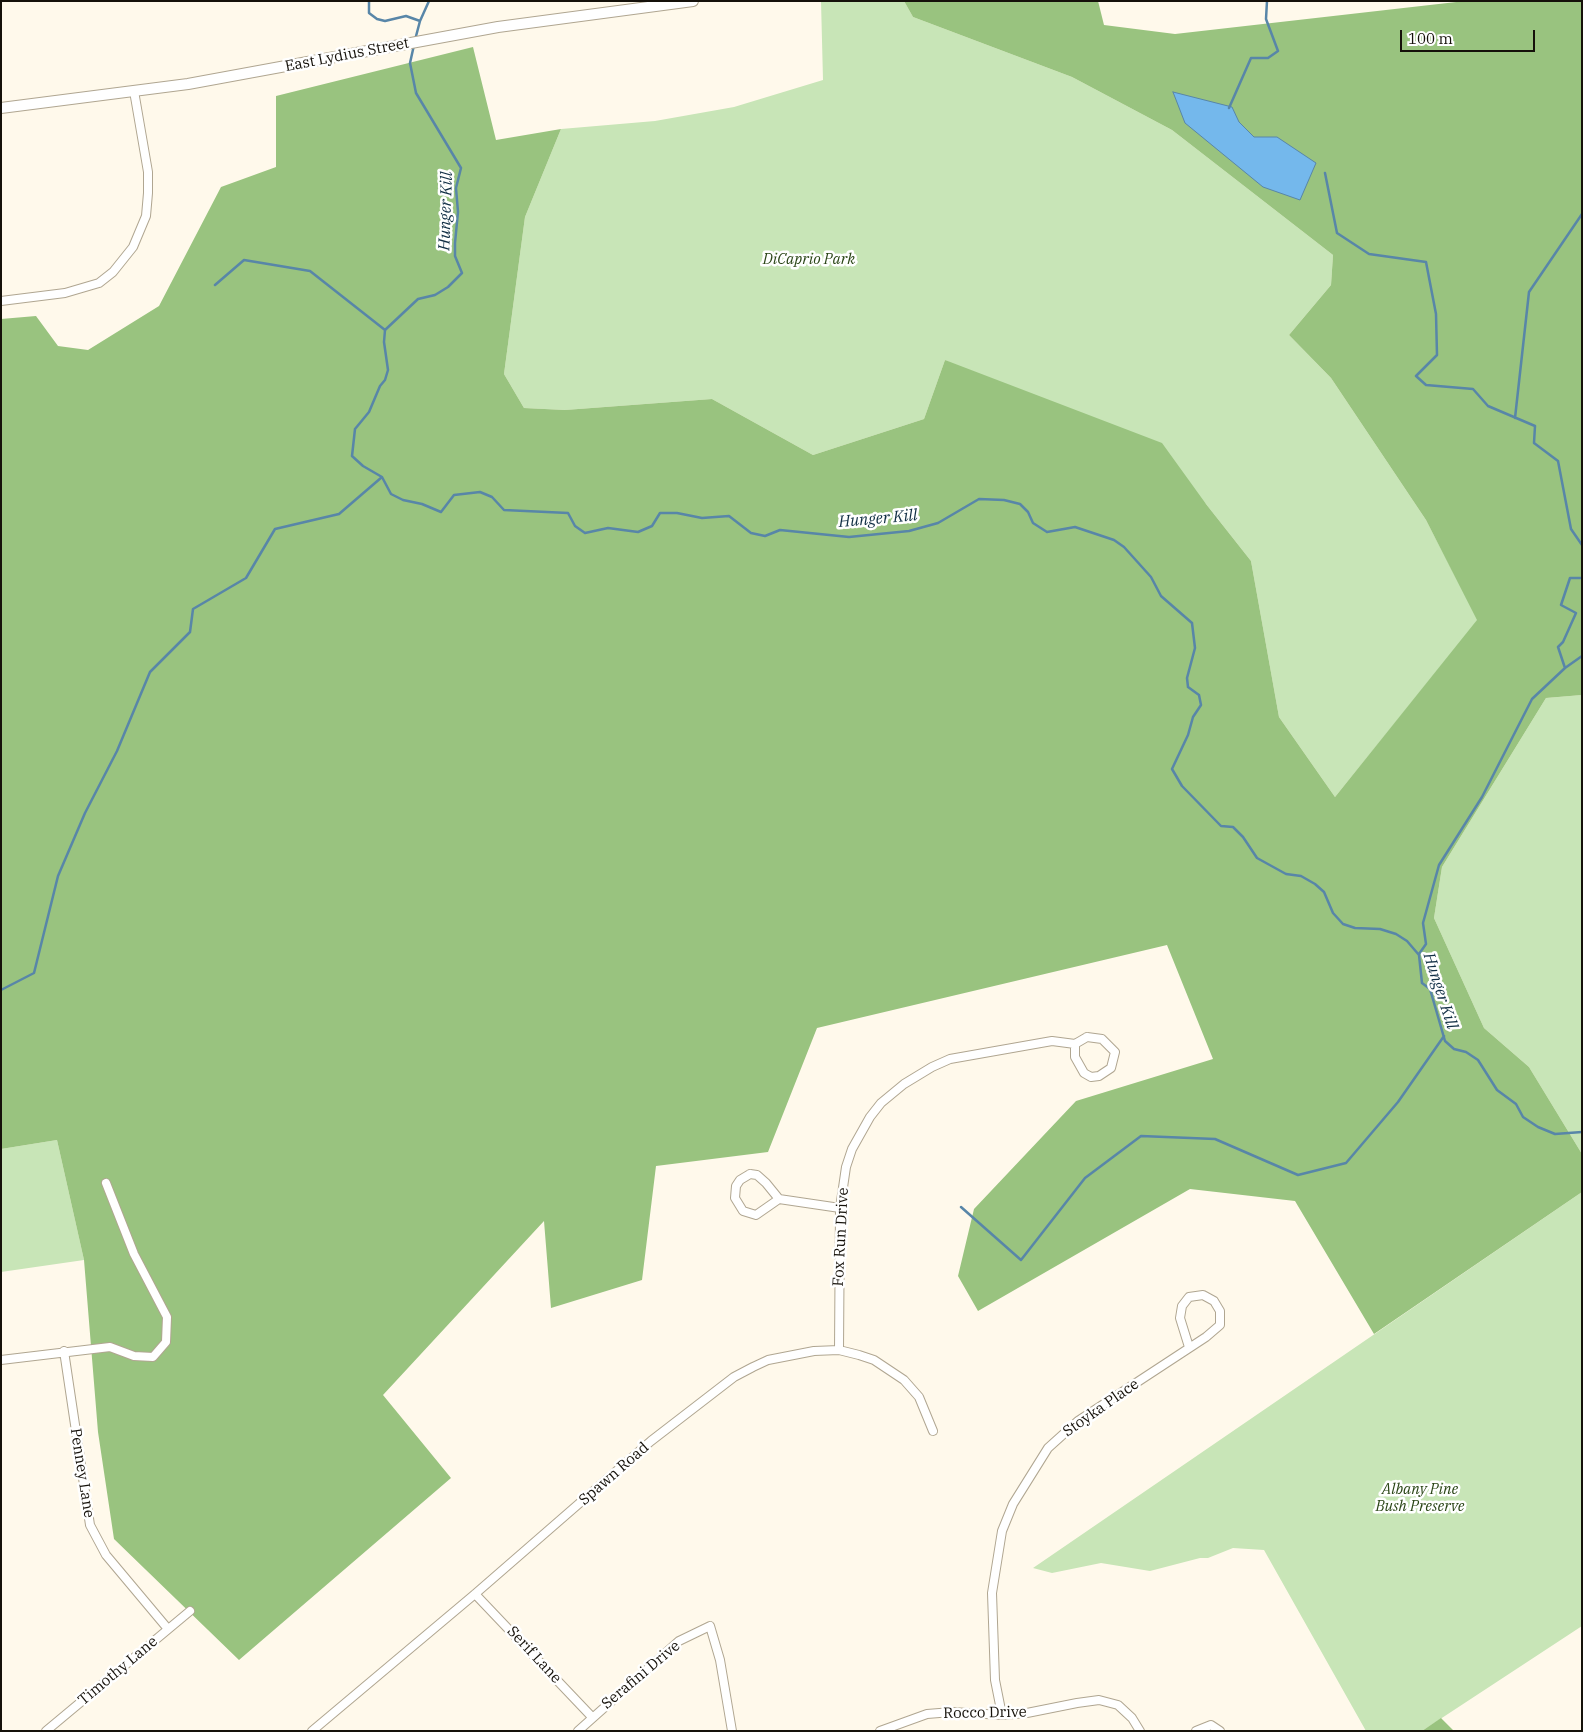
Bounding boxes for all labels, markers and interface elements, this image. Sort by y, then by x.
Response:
scale bar [1403,20,1538,52]
text: 100 m [1408,29,1453,48]
street label: East Lydius Street [283,34,411,76]
water label: Hunger Kill [435,171,457,251]
park label: DiCaprio Park [763,251,855,269]
water label: Hunger Kill [838,506,918,532]
water label: Hunger Kill [1419,950,1461,1032]
street label: Fox Run Drive [829,1187,853,1287]
street label: Stoyka Place [1060,1375,1142,1441]
street label: Penney Lane [66,1427,98,1519]
street label: Spawn Road [575,1439,653,1509]
park label: Albany Pine Bush Preserve [1375,1481,1465,1516]
street label: Serif Lane [503,1623,565,1687]
street label: Timothy Lane [75,1633,161,1709]
street label: Serafini Drive [598,1637,684,1713]
street label: Rocco Drive [943,1703,1027,1723]

